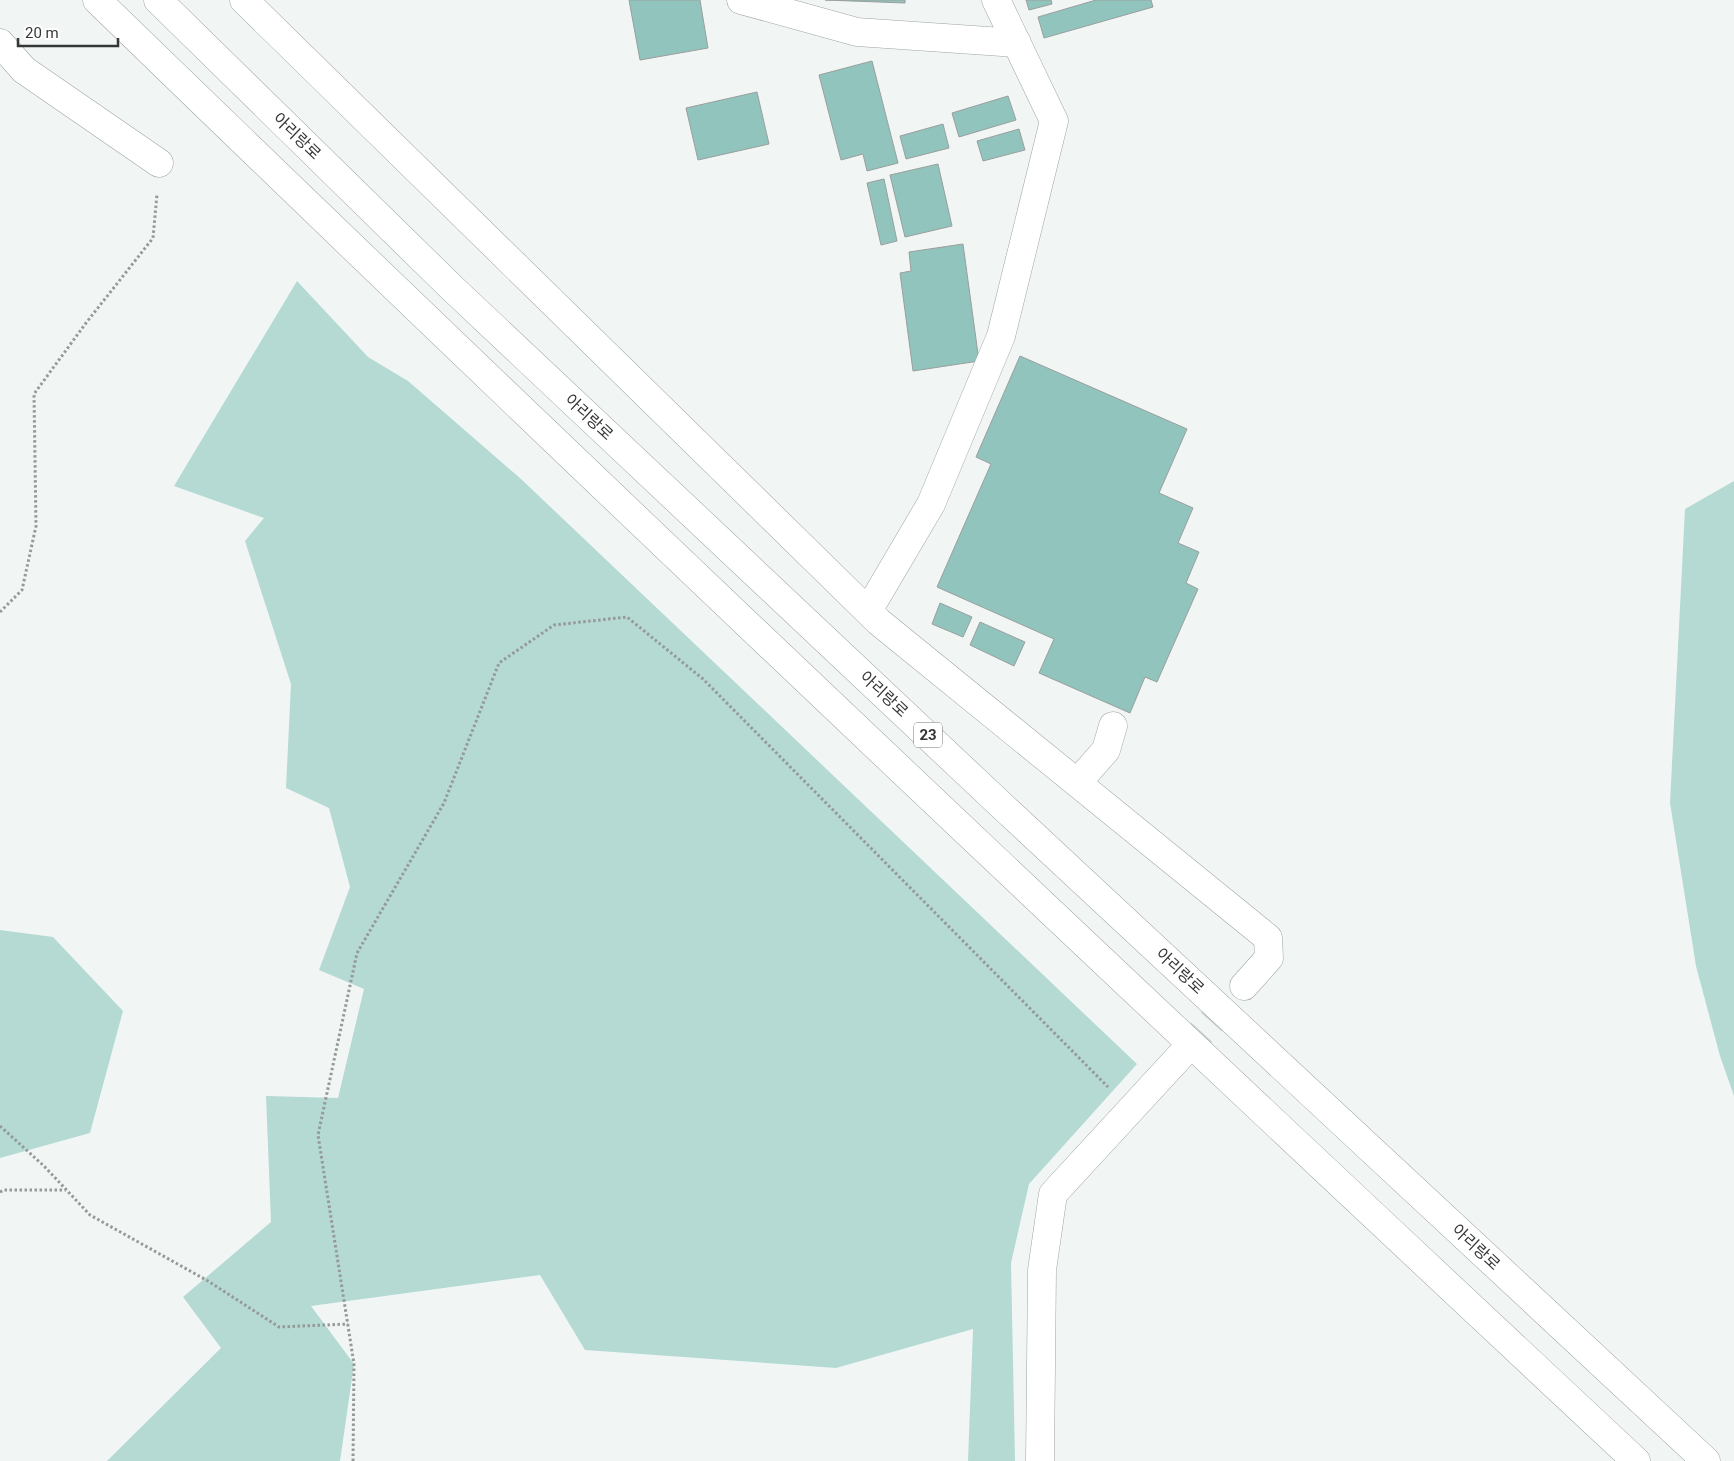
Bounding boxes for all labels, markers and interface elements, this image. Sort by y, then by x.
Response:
scale bar [18,15,118,47]
text: 20 m [25,24,59,42]
street label: 아리랑로 [269,109,325,163]
street label: 아리랑로 [561,390,617,444]
street label: 아리랑로 [856,667,912,721]
road number: 23 [914,722,942,748]
street label: 아리랑로 [1152,944,1208,998]
street label: 아리랑로 [1448,1220,1504,1274]

